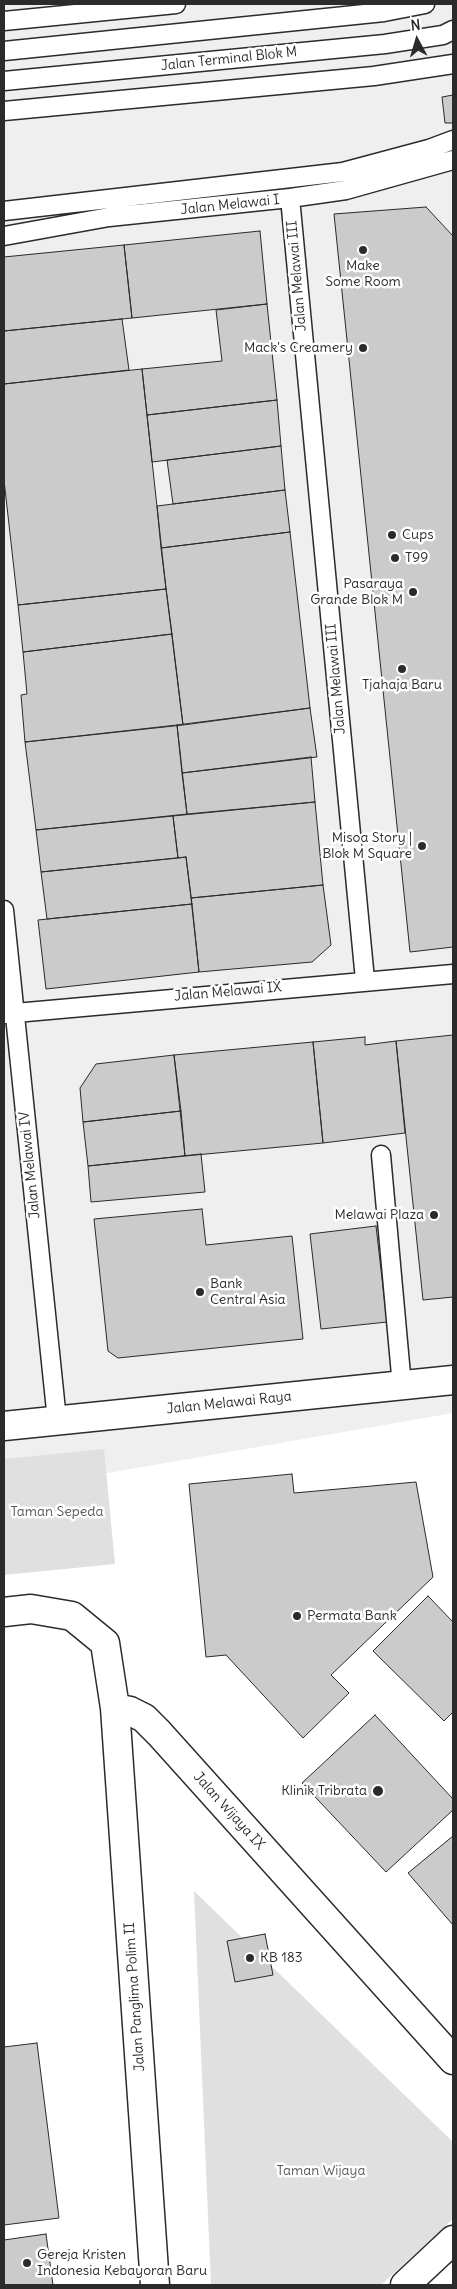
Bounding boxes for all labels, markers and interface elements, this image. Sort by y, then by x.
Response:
north arrow [392,15,442,65]
text: N [410,16,421,35]
street label: Jalan Terminal Blok M [160,43,298,75]
street label: Jalan Melawai I [180,191,280,219]
street label: Jalan Melawai III [284,220,310,332]
marker: Make Some Room [357,244,369,256]
place label: Make Some Room [325,258,401,290]
place label: Mack's Creamery [244,340,353,356]
marker: Mack's Creamery [357,342,369,354]
place label: Cups [402,527,434,543]
marker: Cups [386,529,398,541]
place label: T99 [405,550,428,566]
marker: T99 [389,552,401,564]
place label: Pasaraya Grande Blok M [310,576,403,608]
marker: Pasaraya Grande Blok M [407,586,419,598]
street label: Jalan Melawai III [323,623,349,735]
marker: Tjahaja Baru [396,663,408,675]
place label: Tjahaja Baru [362,677,442,693]
place label: Misoa Story | Blok M Square [322,830,412,862]
marker: Misoa Story | Blok M Square [416,840,428,852]
street label: Jalan Melawai IX [174,979,282,1005]
street label: Jalan Melawai IV [16,1110,44,1220]
place label: Melawai Plaza [334,1207,424,1223]
marker: Melawai Plaza [428,1209,440,1221]
place label: Bank Central Asia [210,1276,286,1308]
marker: Bank Central Asia [194,1286,206,1298]
street label: Jalan Melawai Raya [166,1388,292,1418]
park label: Taman Sepeda [10,1504,104,1520]
place label: Permata Bank [307,1608,397,1624]
marker: Permata Bank [291,1610,303,1622]
street label: Jalan Wijaya IX [190,1769,268,1853]
place label: Klinik Tribrata [281,1783,367,1799]
marker: Klinik Tribrata [371,1784,385,1798]
street label: Jalan Panglima Polim II [121,1922,149,2072]
place label: KB 183 [260,1950,303,1966]
marker: KB 183 [244,1952,256,1964]
park label: Taman Wijaya [277,2163,365,2179]
place label: Gereja Kristen Indonesia Kebayoran Baru [37,2247,207,2280]
marker: Gereja Kristen Indonesia Kebayoran Baru [21,2257,33,2269]

